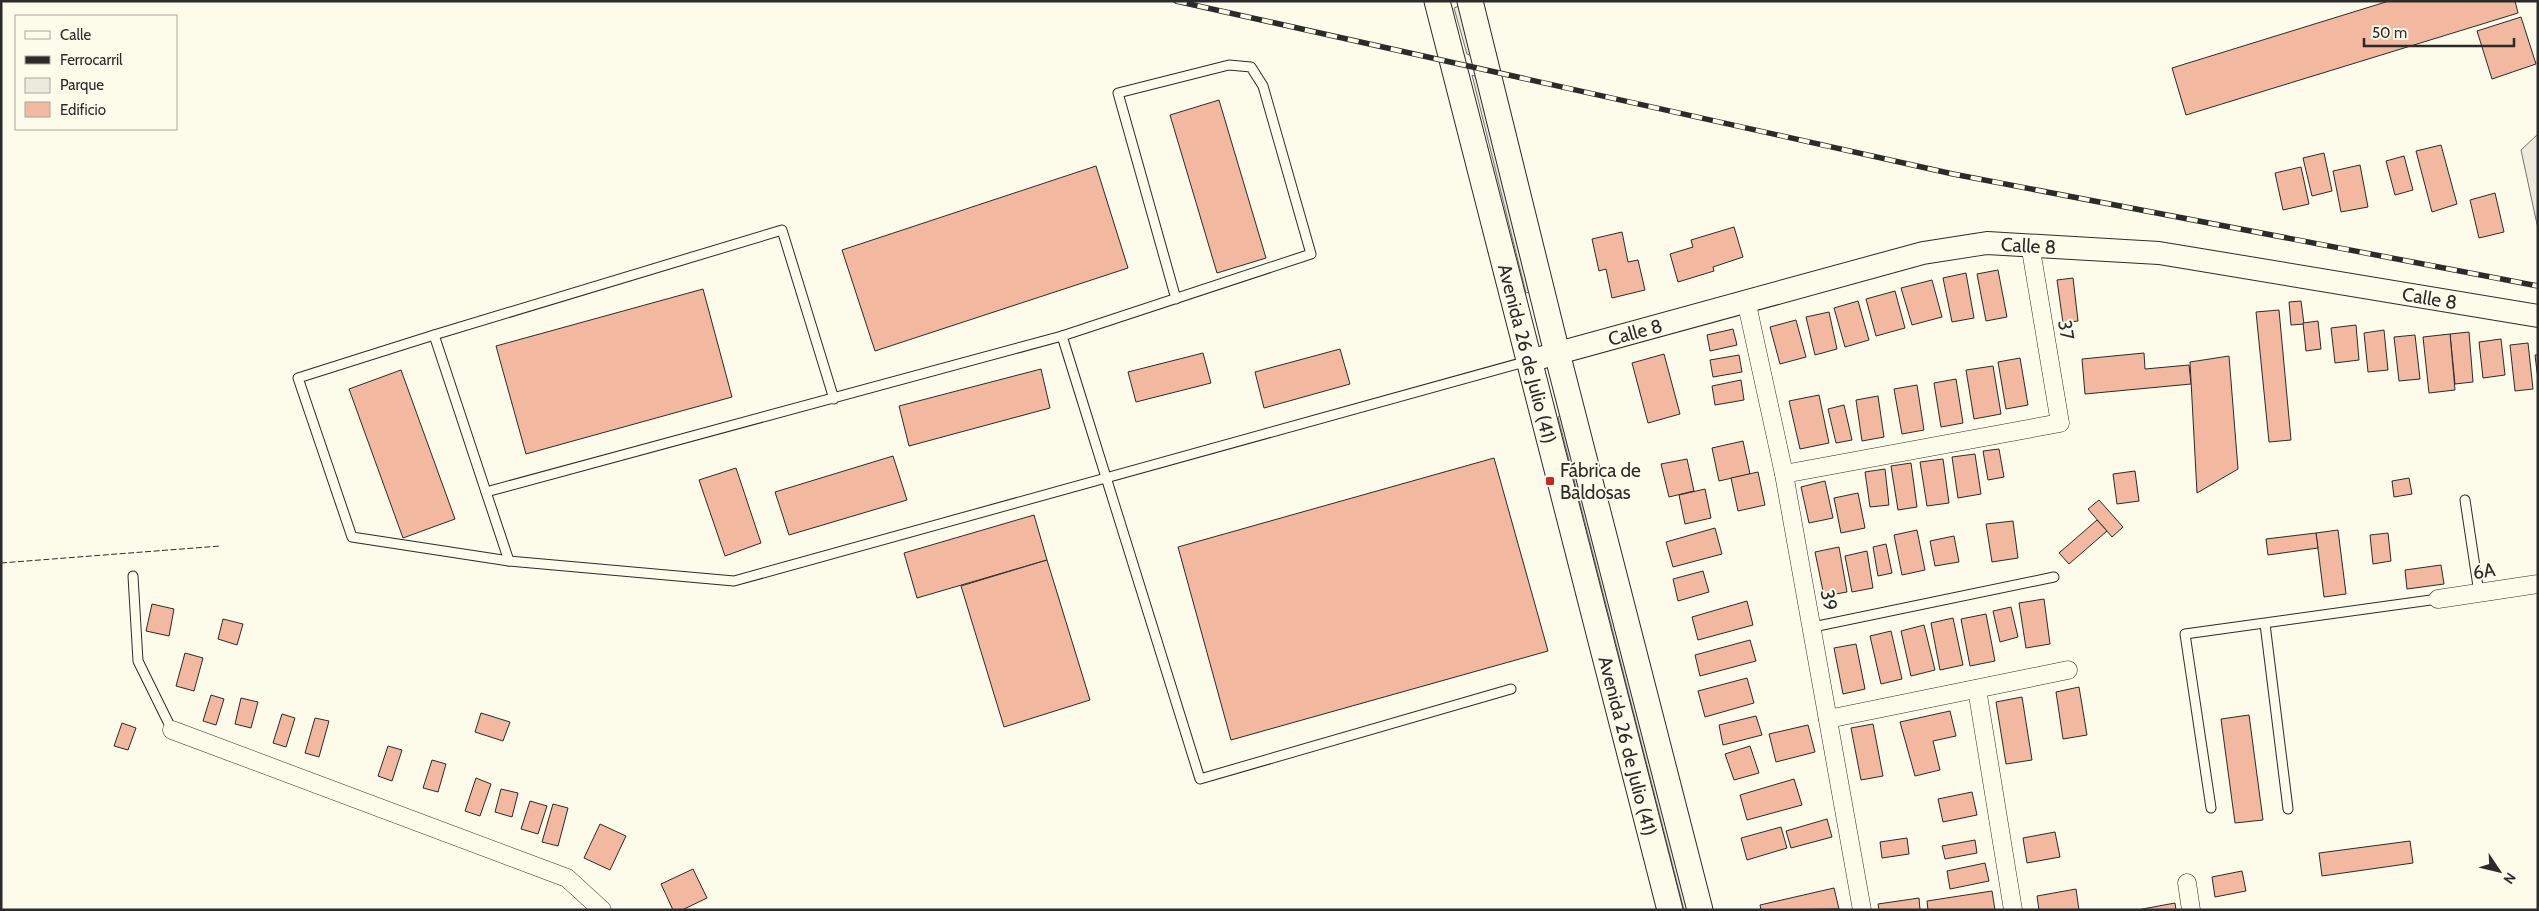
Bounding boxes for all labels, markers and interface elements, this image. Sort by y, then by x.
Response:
legend [15,15,178,130]
scale bar [2364,15,2514,47]
text: 50 m [2372,24,2407,42]
text: Calle [60,26,91,44]
text: Ferrocarril [60,51,123,69]
text: Parque [60,76,104,94]
text: Edificio [60,101,106,119]
street label: Calle 8 [2000,232,2057,259]
street label: Avenida 26 de Julio (41) [1493,261,1561,446]
street label: Calle 8 [2401,282,2459,314]
street label: Calle 8 [1605,314,1665,350]
street label: 37 [2053,318,2079,342]
place label: Fábrica de Baldosas [1560,459,1641,504]
marker: Fábrica de Baldosas [1544,475,1556,487]
street label: 6A [2471,558,2497,584]
street label: 39 [1816,587,1842,613]
street label: Avenida 26 de Julio (41) [1594,654,1662,838]
north arrow [2474,846,2524,896]
text: N [2499,869,2520,888]

